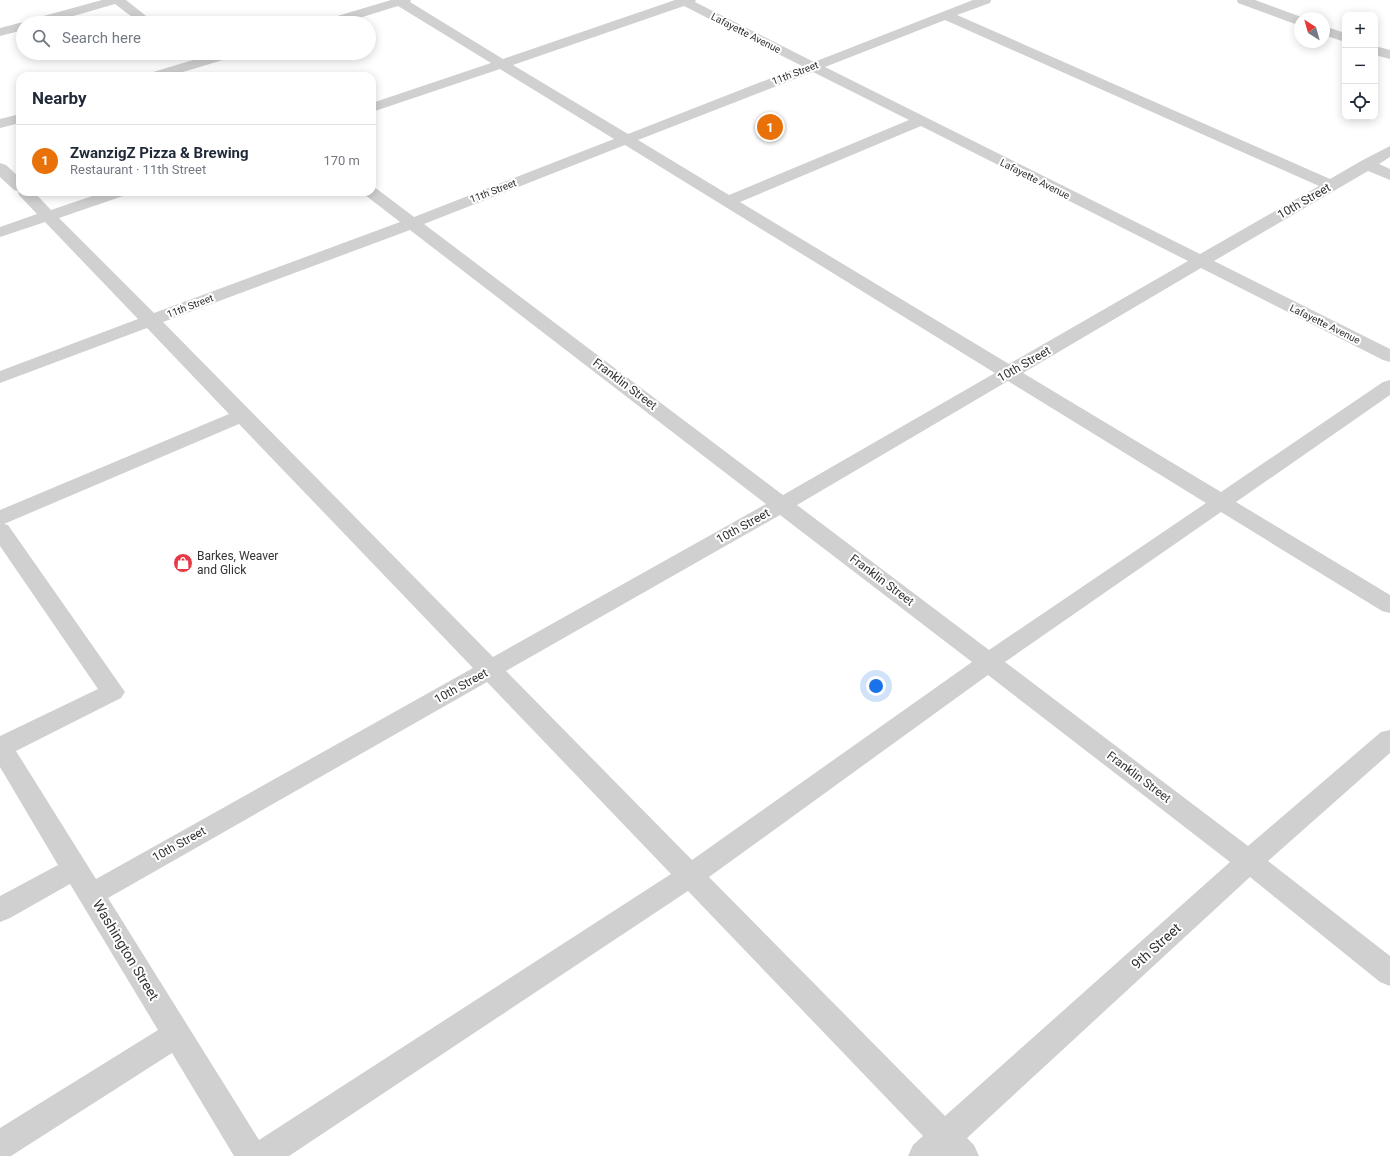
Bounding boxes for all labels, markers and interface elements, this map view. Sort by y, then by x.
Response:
street label: Lafayette Avenue [709,11,783,55]
north arrow [1294,12,1330,48]
map controls [1342,12,1378,120]
button: + [1342,12,1378,48]
search box [16,16,376,60]
icon: search [30,27,52,49]
text: Search here [62,29,141,47]
button: − [1342,48,1378,84]
street label: 11th Street [770,59,820,87]
button: locate [1342,84,1378,120]
text: Nearby [32,88,87,108]
pin: 1 [757,112,783,142]
text: ZwanzigZ Pizza & Brewing [70,144,249,162]
text: 1 [41,153,49,168]
text: 170 m [323,153,360,168]
street label: Lafayette Avenue [998,157,1072,201]
text: Restaurant · 11th Street [70,162,206,177]
street label: 11th Street [468,177,518,205]
street label: 10th Street [1275,180,1333,222]
street label: 11th Street [165,292,215,320]
street label: Lafayette Avenue [1288,302,1362,346]
street label: 10th Street [995,343,1053,385]
street label: Franklin Street [590,355,660,413]
street label: 10th Street [714,506,772,546]
place label: Barkes, Weaver and Glick [197,549,278,577]
street label: Franklin Street [847,551,917,609]
shop icon: Barkes, Weaver and Glick [172,552,194,574]
street label: 10th Street [432,666,490,706]
your location [866,676,886,696]
street label: Franklin Street [1104,748,1174,806]
street label: 10th Street [150,824,208,864]
street label: Washington Street [90,897,163,1003]
street label: 9th Street [1128,920,1184,972]

